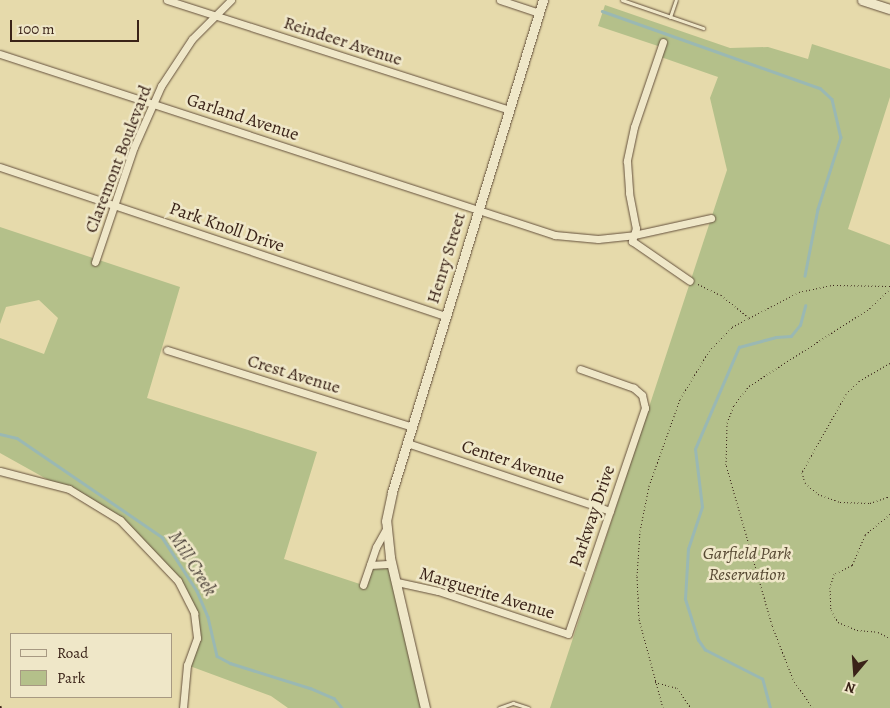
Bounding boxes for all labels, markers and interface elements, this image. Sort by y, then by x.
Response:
scale bar [12,10,141,42]
street label: Reindeer Avenue [281,12,405,70]
text: 100 m [18,19,55,39]
street label: Claremont Boulevard [80,82,156,236]
street label: Garland Avenue [184,89,302,145]
street label: Park Knoll Drive [167,197,287,257]
street label: Henry Street [422,210,470,306]
street label: Crest Avenue [245,350,343,398]
street label: Center Avenue [459,435,567,489]
street label: Parkway Drive [564,462,620,570]
water label: Mill Creek [163,527,221,601]
park label: Garfield Park Reservation [703,543,791,586]
street label: Marguerite Avenue [417,562,557,624]
legend [10,633,172,698]
text: Road [57,643,88,663]
north arrow [830,648,880,698]
text: Park [57,668,85,688]
text: N [842,677,858,698]

